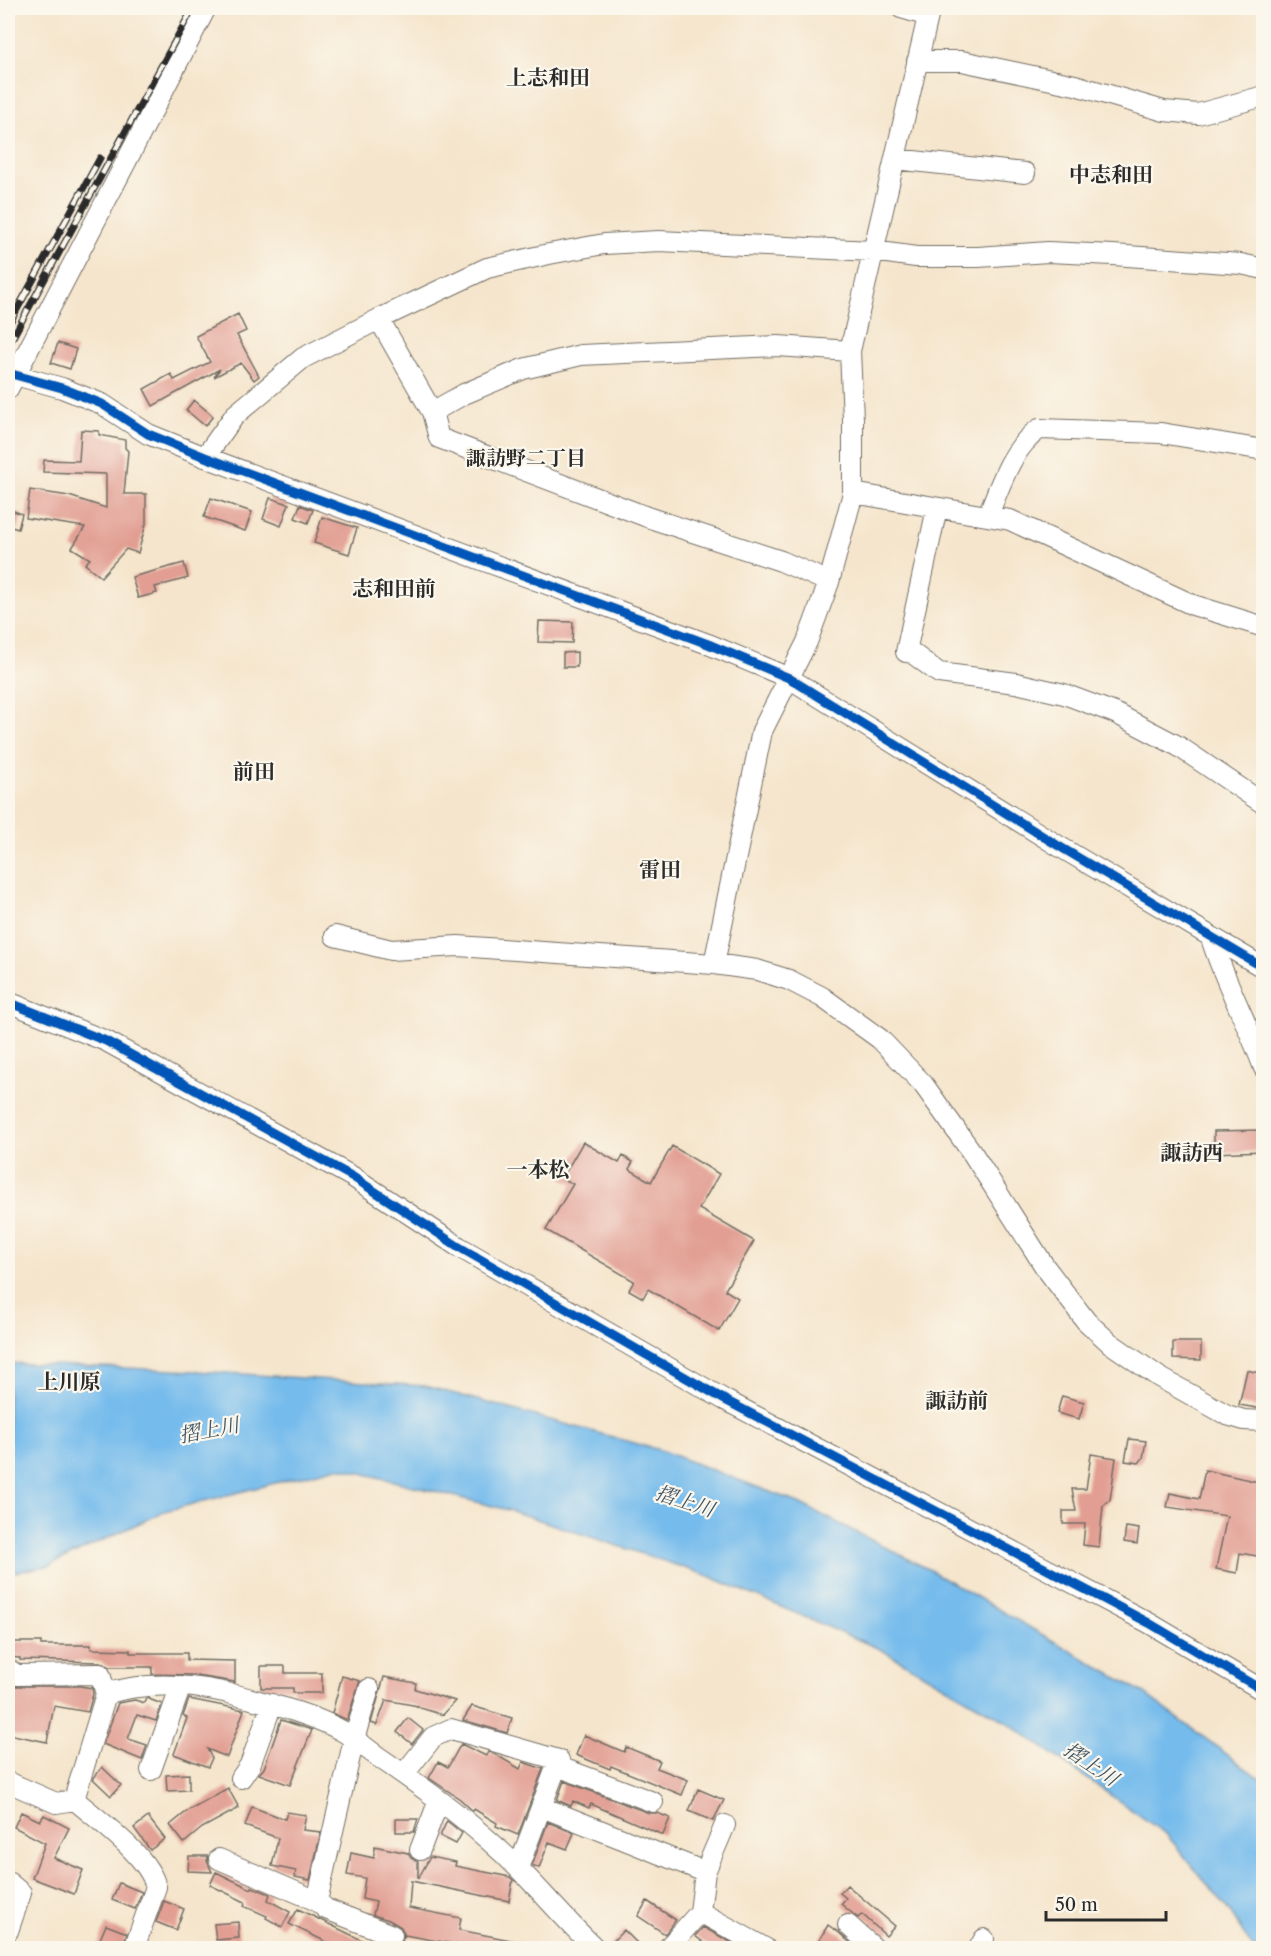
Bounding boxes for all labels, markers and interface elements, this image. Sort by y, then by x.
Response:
district label: 上志和田 [506,65,590,90]
district label: 中志和田 [1069,162,1153,187]
district label: 諏訪野二丁目 [466,446,586,470]
district label: 志和田前 [352,576,436,601]
district label: 前田 [233,759,275,784]
district label: 雷田 [639,857,681,882]
district label: 諏訪西 [1161,1140,1224,1165]
district label: 一本松 [507,1157,570,1182]
district label: 上川原 [38,1369,101,1394]
district label: 諏訪前 [926,1388,989,1413]
water label: 摺上川 [177,1412,243,1448]
water label: 摺上川 [653,1480,719,1522]
water label: 摺上川 [1059,1737,1124,1792]
scale bar [1046,1884,1166,1922]
text: 50 m [1055,1894,1098,1916]

